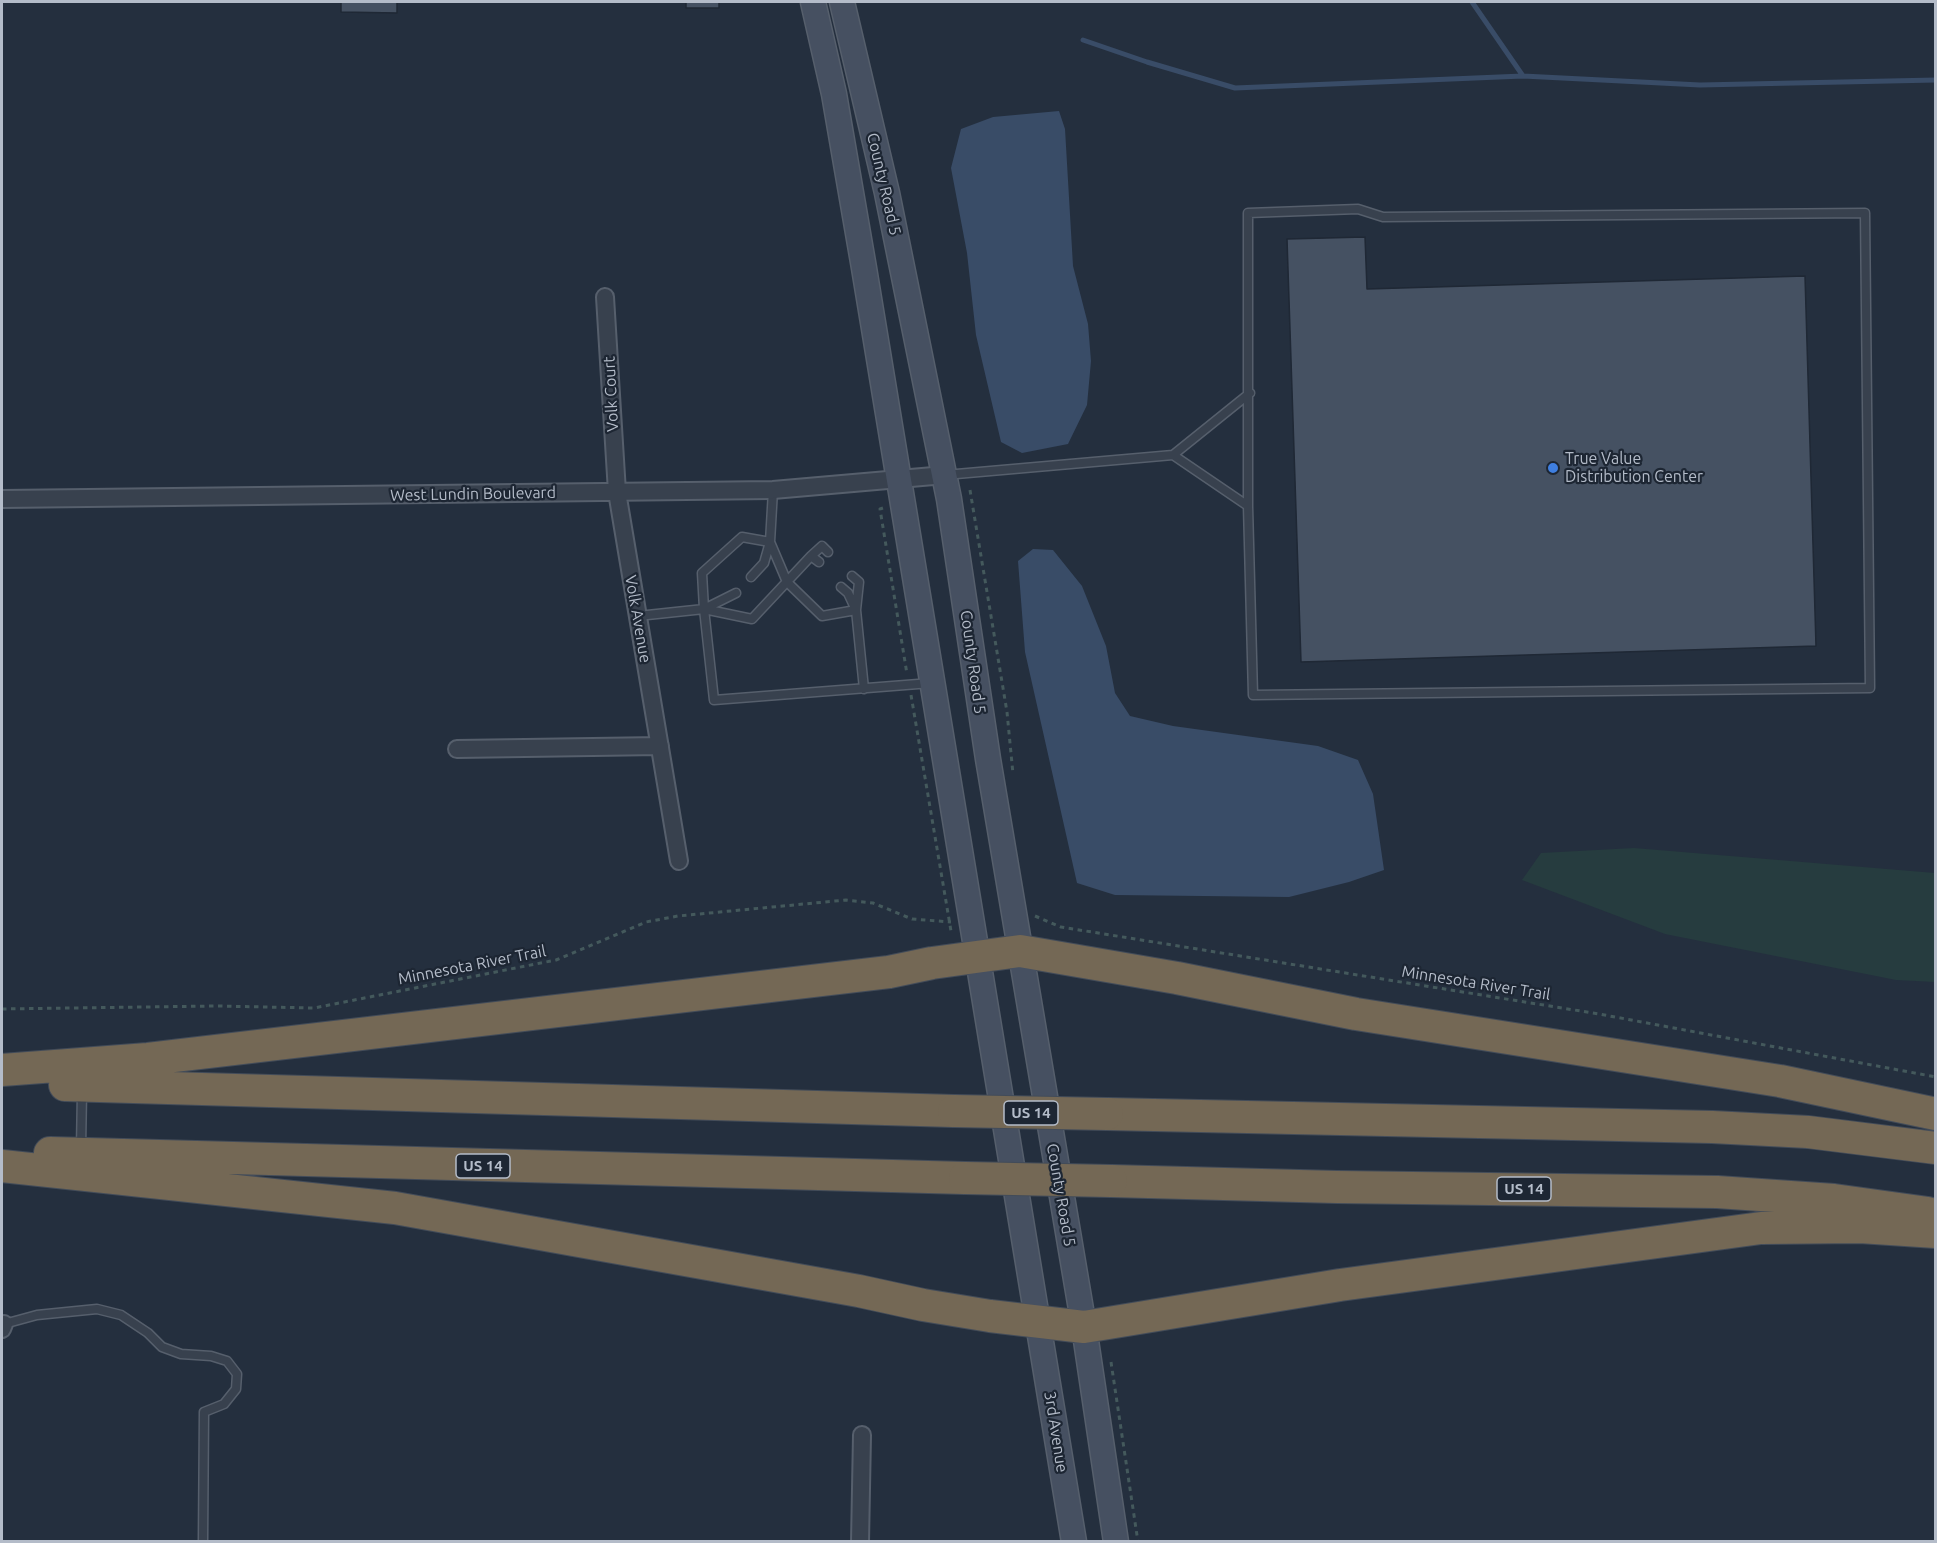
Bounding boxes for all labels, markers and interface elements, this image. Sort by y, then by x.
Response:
street label: County Road 5 [863,131,905,237]
street label: Volk Court [599,356,623,432]
place label: True Value Distribution Center [1565,449,1703,487]
marker: True Value Distribution Center [1546,461,1560,475]
street label: West Lundin Boulevard [390,483,556,505]
street label: Volk Avenue [621,574,655,664]
street label: County Road 5 [956,609,990,715]
street label: Minnesota River Trail [396,941,548,989]
street label: Minnesota River Trail [1400,962,1552,1004]
road number: US 14 [1004,1101,1058,1125]
street label: County Road 5 [1042,1142,1080,1248]
road number: US 14 [456,1154,510,1178]
road number: US 14 [1497,1177,1551,1201]
street label: 3rd Avenue [1040,1390,1072,1474]

